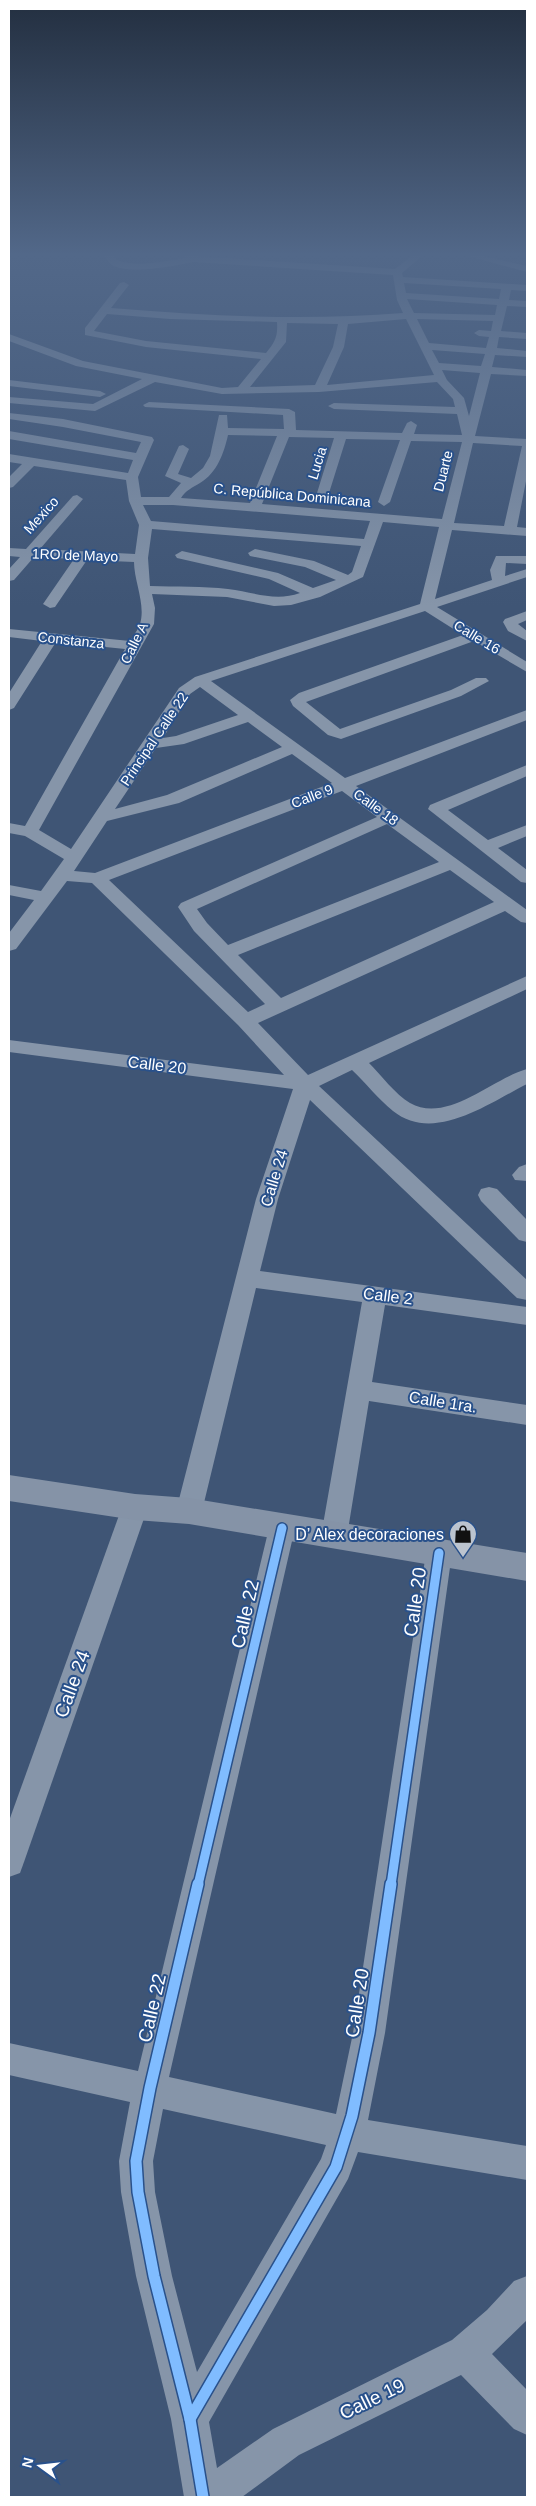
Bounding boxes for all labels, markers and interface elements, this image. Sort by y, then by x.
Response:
street label: Lucia [304,444,330,481]
street label: Duarte [430,448,456,493]
street label: C. República Dominicana [213,480,372,510]
street label: Mexico [20,493,62,537]
street label: 1RO de Mayo [32,545,119,565]
street label: Calle 16 [451,617,503,657]
street label: Calle A [117,619,151,666]
street label: Constanza [37,629,105,651]
street label: Principal Calle 22 [117,689,191,789]
street label: Calle 9 [289,781,335,811]
street label: Calle 18 [351,785,402,829]
street label: Calle 20 [127,1053,187,1077]
street label: Calle 24 [257,1147,291,1209]
street label: Calle 2 [362,1285,414,1307]
street label: Calle 1ra. [408,1388,478,1416]
shop icon: D’ Alex decoraciones [448,1519,478,1558]
place label: D’ Alex decoraciones [295,1526,444,1543]
street label: Calle 20 [400,1566,430,1638]
street label: Calle 22 [227,1578,263,1650]
street label: Calle 24 [50,1647,94,1720]
street label: Calle 20 [341,1967,373,2039]
street label: Calle 22 [134,1972,170,2044]
street label: Calle 19 [336,2374,408,2424]
north arrow [15,2441,65,2491]
text: N [18,2456,36,2470]

